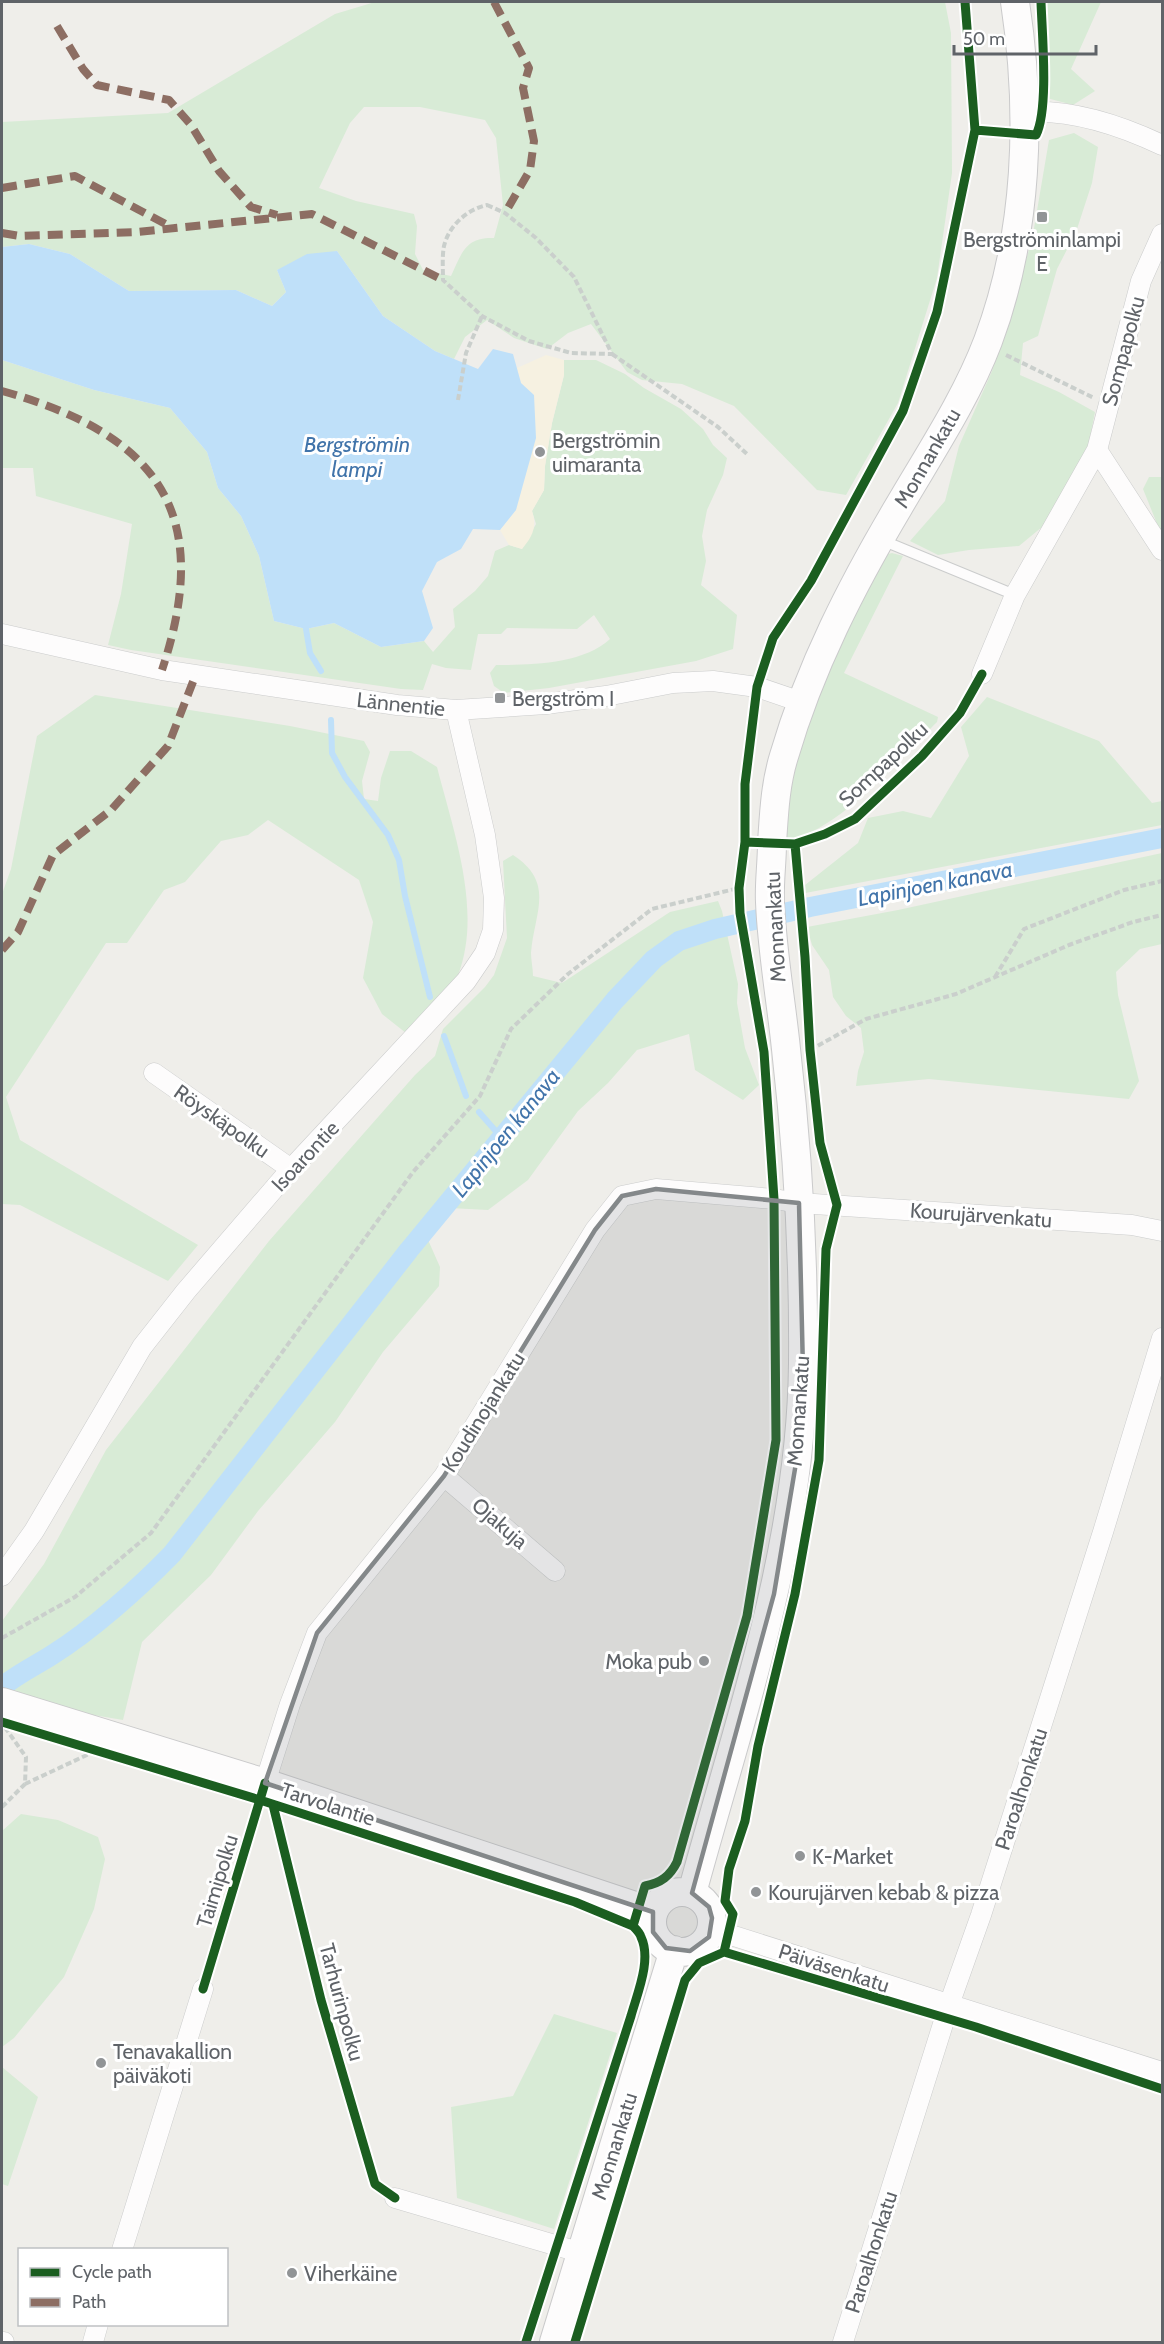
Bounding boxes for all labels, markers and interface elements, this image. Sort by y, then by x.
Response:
scale bar [954,18,1096,56]
text: 50 m [963,28,1005,50]
marker: Bergströminlampi E [1035,210,1049,224]
place label: Bergströminlampi E [963,227,1121,276]
street label: Sompapolku [1096,293,1150,409]
street label: Monnankatu [888,404,966,512]
place label: Bergströmin uimaranta [552,428,661,477]
water label: Bergströmin lampi [304,431,410,483]
marker: Bergströmin uimaranta [533,445,547,459]
place label: Bergström I [512,686,614,711]
street label: Lännentie [356,687,447,721]
marker: Bergström I [493,691,507,705]
street label: Sompapolku [833,716,933,812]
water label: Lapinjoen kanava [855,856,1015,912]
street label: Monnankatu [760,871,790,983]
water label: Lapinjoen kanava [446,1063,566,1203]
street label: Röyskäpolku [169,1079,275,1163]
street label: Isoarontie [266,1115,344,1196]
street label: Kourujärvenkatu [909,1198,1053,1233]
street label: Koudinojankatu [436,1347,531,1477]
street label: Monnankatu [782,1355,814,1467]
street label: Ojakuja [466,1492,533,1555]
place label: Moka pub [605,1649,692,1674]
marker: Moka pub [697,1654,711,1668]
street label: Paroalhonkatu [990,1725,1052,1853]
street label: Tarvolantie [278,1777,378,1831]
street label: Taimipolku [191,1831,243,1931]
place label: K-Market [812,1844,893,1869]
marker: K-Market [793,1849,807,1863]
place label: Kourujärven kebab & pizza [768,1880,999,1906]
marker: Kourujärven kebab & pizza [749,1885,763,1899]
street label: Päiväsenkatu [775,1938,893,1998]
street label: Tarhurinpolku [314,1941,370,2063]
place label: Tenavakallion päiväkoti [113,2039,232,2088]
marker: Tenavakallion päiväkoti [94,2056,108,2070]
street label: Monnankatu [586,2089,642,2203]
street label: Paroalhonkatu [840,2188,902,2316]
legend [18,2248,228,2326]
text: Cycle path [72,2261,152,2283]
place label: Viherkäine [304,2261,398,2286]
marker: Viherkäine [285,2266,299,2280]
text: Path [72,2291,106,2313]

